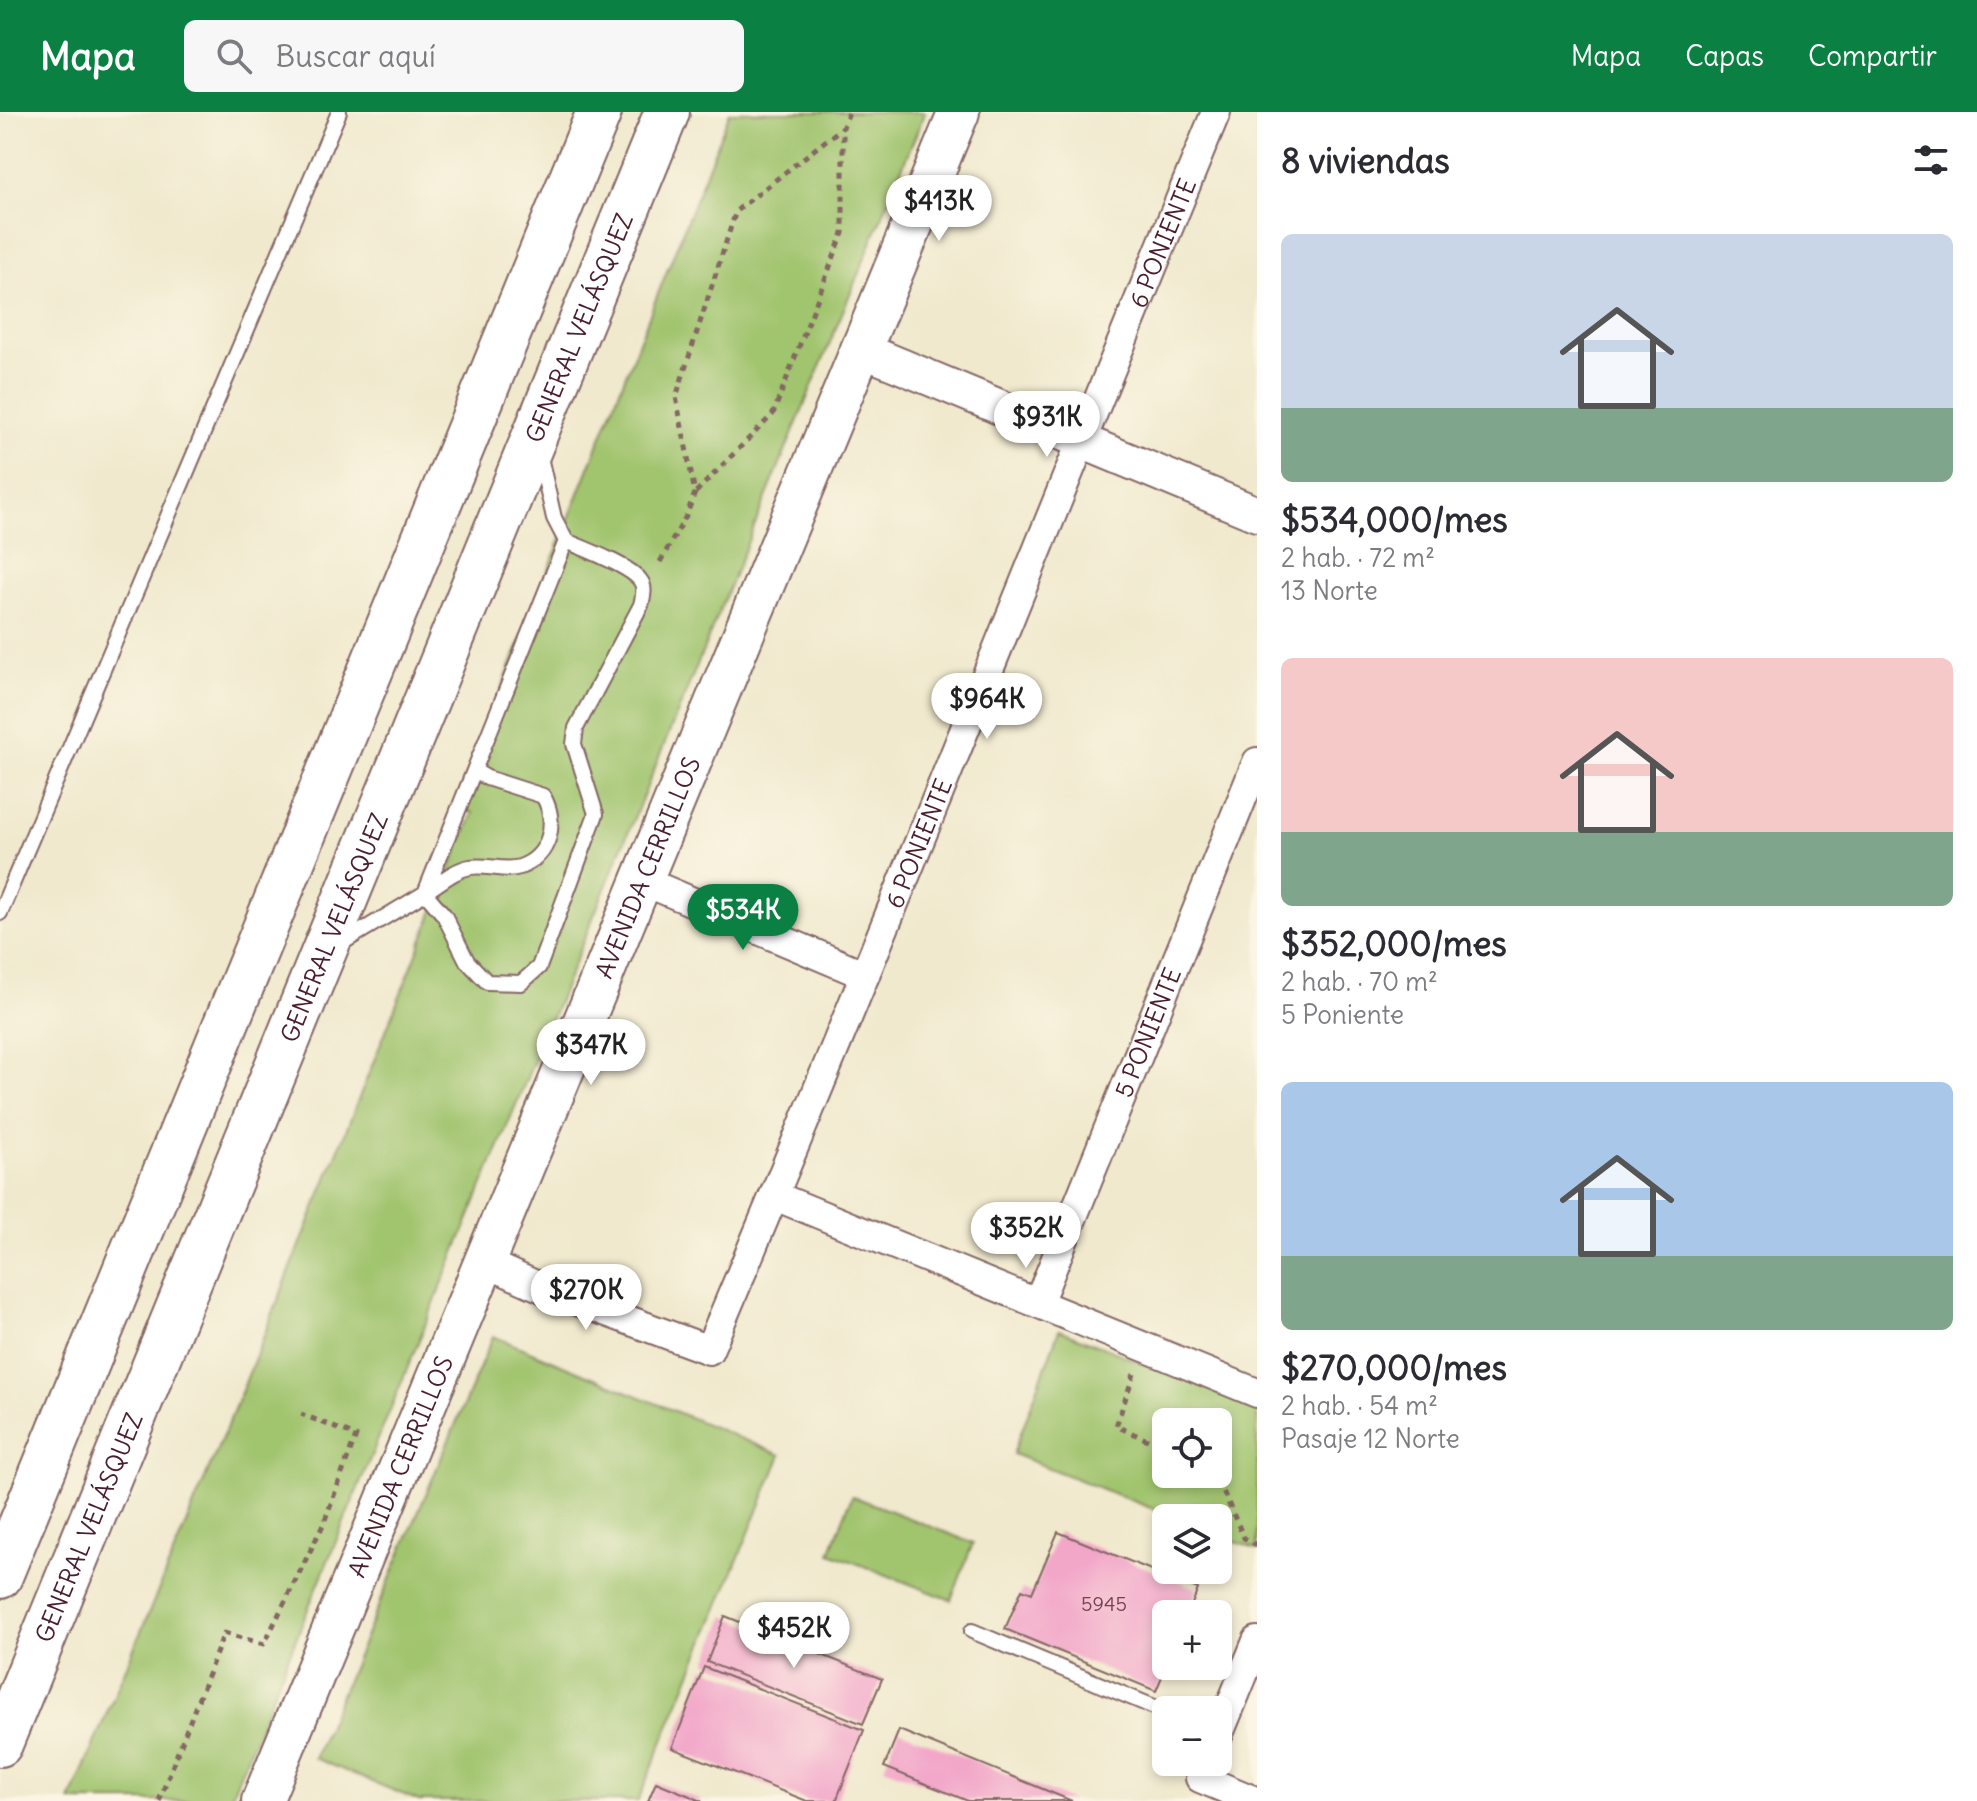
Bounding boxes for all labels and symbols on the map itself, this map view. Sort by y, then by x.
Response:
street label: 6 PONIENTE [1122,174,1202,312]
pin: $413K [883,175,995,243]
street label: GENERAL VELÁSQUEZ [519,209,639,447]
pin: $931K [991,391,1103,459]
pin: $964K [931,673,1043,741]
street label: AVENIDA CERRILLOS [588,752,706,983]
street label: 6 PONIENTE [879,774,958,912]
street label: GENERAL VELÁSQUEZ [273,809,394,1047]
pin: $534K [687,884,799,952]
street label: 5 PONIENTE [1108,963,1187,1101]
pin: $347K [535,1019,647,1087]
pin: $352K [970,1202,1082,1270]
pin: $270K [530,1264,642,1332]
street label: AVENIDA CERRILLOS [341,1351,459,1582]
street label: GENERAL VELÁSQUEZ [28,1408,149,1646]
house number: 5945 [1081,1591,1127,1616]
pin: $452K [738,1602,850,1670]

